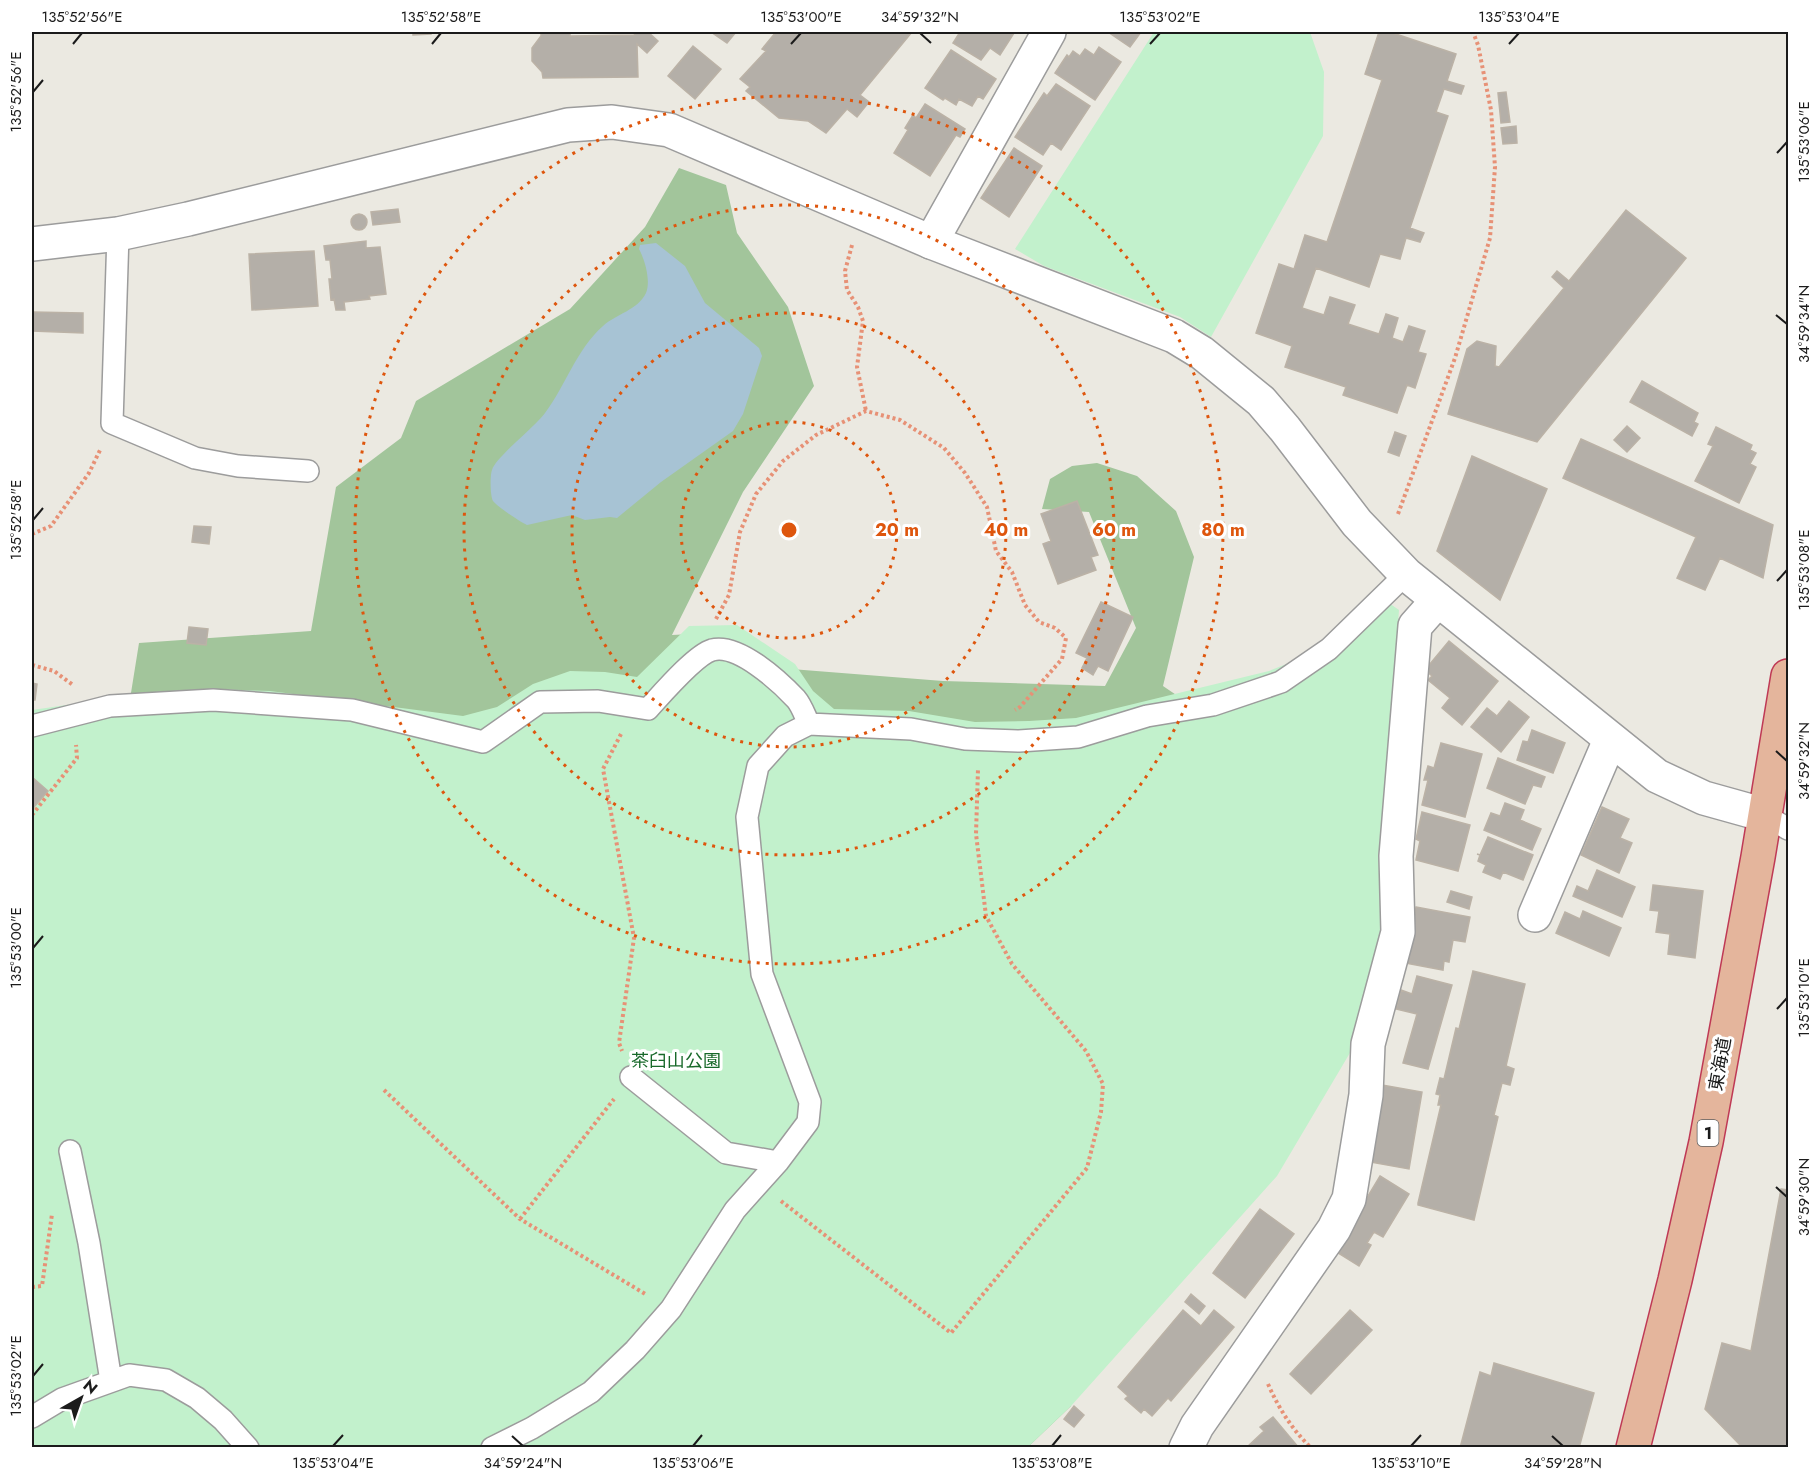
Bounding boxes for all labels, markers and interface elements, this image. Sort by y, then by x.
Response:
text: 135°52'56"E [41,6,123,28]
text: 135°52'58"E [401,6,481,28]
text: 135°53'00"E [760,6,842,28]
text: 34°59'32"N [881,6,959,28]
text: 135°53'02"E [1119,6,1201,28]
text: 135°53'04"E [1478,6,1560,28]
text: 135°52'56"E [5,51,27,133]
text: 135°53'06"E [1793,101,1815,183]
text: 34°59'34"N [1793,285,1815,363]
text: 135°52'58"E [5,480,27,560]
text: 20 m [875,517,919,543]
text: 40 m [984,517,1028,543]
text: 60 m [1092,517,1136,543]
text: 80 m [1201,517,1245,543]
centre of rings [779,520,799,540]
text: 135°53'08"E [1793,530,1815,610]
text: 34°59'32"N [1793,722,1815,800]
text: 135°53'00"E [5,907,27,989]
text: 135°53'10"E [1793,958,1815,1038]
street label: 東海道 [1703,1035,1737,1093]
park label: 茶臼山公園 [631,1048,721,1074]
road number: 1 [1698,1120,1718,1146]
text: 34°59'30"N [1793,1158,1815,1236]
text: 135°53'02"E [5,1335,27,1417]
north arrow [51,1368,111,1428]
text: N [78,1374,103,1400]
text: 135°53'04"E [292,1452,374,1474]
text: 34°59'24"N [484,1452,562,1474]
text: 135°53'06"E [652,1452,734,1474]
text: 135°53'08"E [1012,1452,1092,1474]
text: 135°53'10"E [1371,1452,1451,1474]
text: 34°59'28"N [1524,1452,1602,1474]

